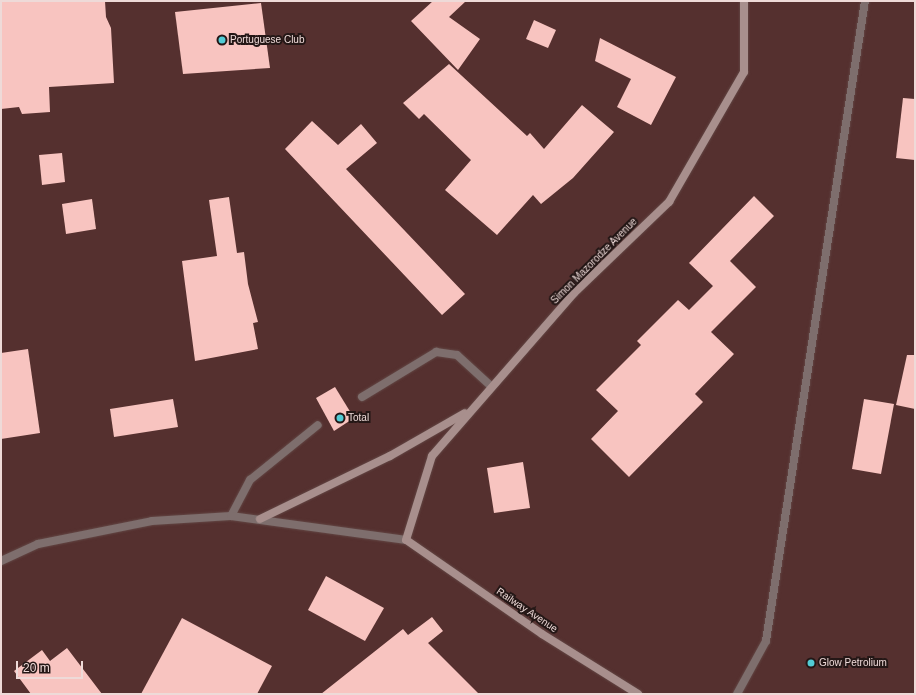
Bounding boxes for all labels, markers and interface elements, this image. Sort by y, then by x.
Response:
place label: Portuguese Club [230,34,304,46]
marker: Portuguese Club [217,35,227,45]
street label: Simon Mazorodze Avenue [548,215,640,307]
place label: Total [348,412,369,424]
marker: Total [335,413,345,423]
street label: Railway Avenue [494,585,560,635]
scale bar [18,653,85,679]
place label: Glow Petrolium [819,657,887,669]
marker: Glow Petrolium [806,658,816,668]
text: 20 m [23,661,50,675]

